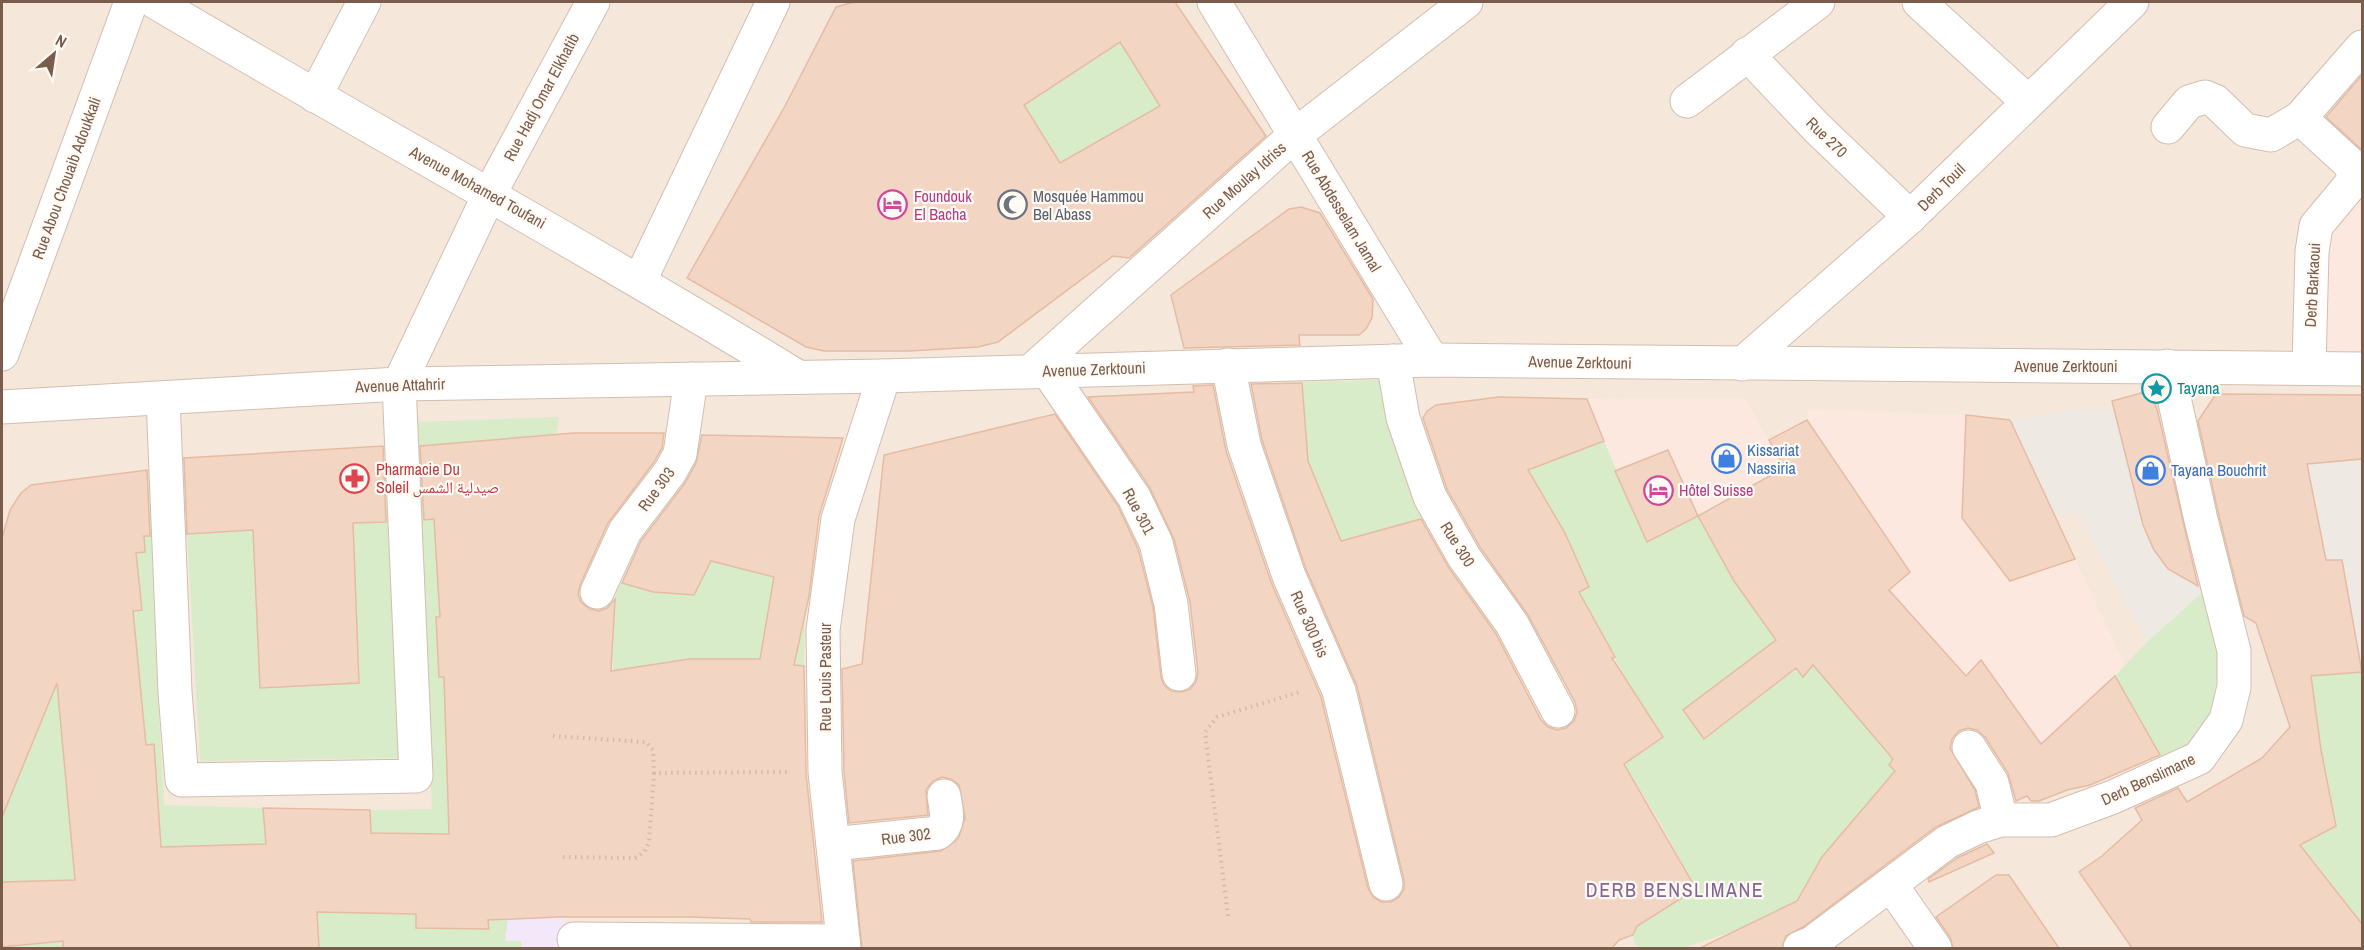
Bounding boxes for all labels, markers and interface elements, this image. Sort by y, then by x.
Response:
north arrow [24,24,84,84]
text: N [52,29,71,53]
street label: Rue Hadj Omar Elkhatib [498,29,584,165]
street label: Rue Abou Chouaib Adoukkali [26,94,106,262]
street label: Rue 270 [1802,112,1852,162]
street label: Rue Moulay Idriss [1197,136,1291,224]
street label: Avenue Mohamed Toufani [405,140,550,234]
street label: Rue Abdesselam Jamal [1297,146,1387,276]
street label: Derb Touil [1912,158,1970,216]
place label: Foundouk El Bacha [914,185,972,225]
place label: Mosquée Hammou Bel Abass [1033,185,1144,225]
hotel icon: Foundouk El Bacha [877,189,909,221]
mosque icon: Mosquée Hammou Bel Abass [996,189,1028,221]
street label: Derb Barkaoui [2299,242,2325,328]
street label: Avenue Zerktouni [1527,350,1632,374]
street label: Avenue Zerktouni [2013,355,2118,377]
street label: Avenue Zerktouni [1041,356,1146,382]
street label: Avenue Attahrir [354,372,446,398]
place icon: Tayana [2140,372,2172,404]
place label: Tayana [2177,377,2220,399]
place label: Kissariat Nassiria [1747,439,1799,479]
shop icon: Kissariat Nassiria [1710,443,1742,475]
shop icon: Tayana Bouchrit [2134,454,2166,486]
place label: Pharmacie Du Soleil صيدلية الشمس [376,458,499,498]
place label: Tayana Bouchrit [2171,459,2266,481]
pharmacy icon: Pharmacie Du Soleil صيدلية الشمس [339,462,371,494]
street label: Rue 303 [633,462,679,516]
hotel icon: Hôtel Suisse [1642,474,1674,506]
place label: Hôtel Suisse [1679,479,1753,501]
street label: Rue 301 [1118,484,1161,539]
street label: Rue 300 [1436,517,1480,571]
street label: Rue 300 bis [1286,587,1334,661]
street label: Rue Louis Pasteur [814,622,836,731]
street label: Derb Benslimane [2097,748,2199,810]
street label: Rue 302 [880,822,932,850]
district label: DERB BENSLIMANE [1586,876,1764,903]

